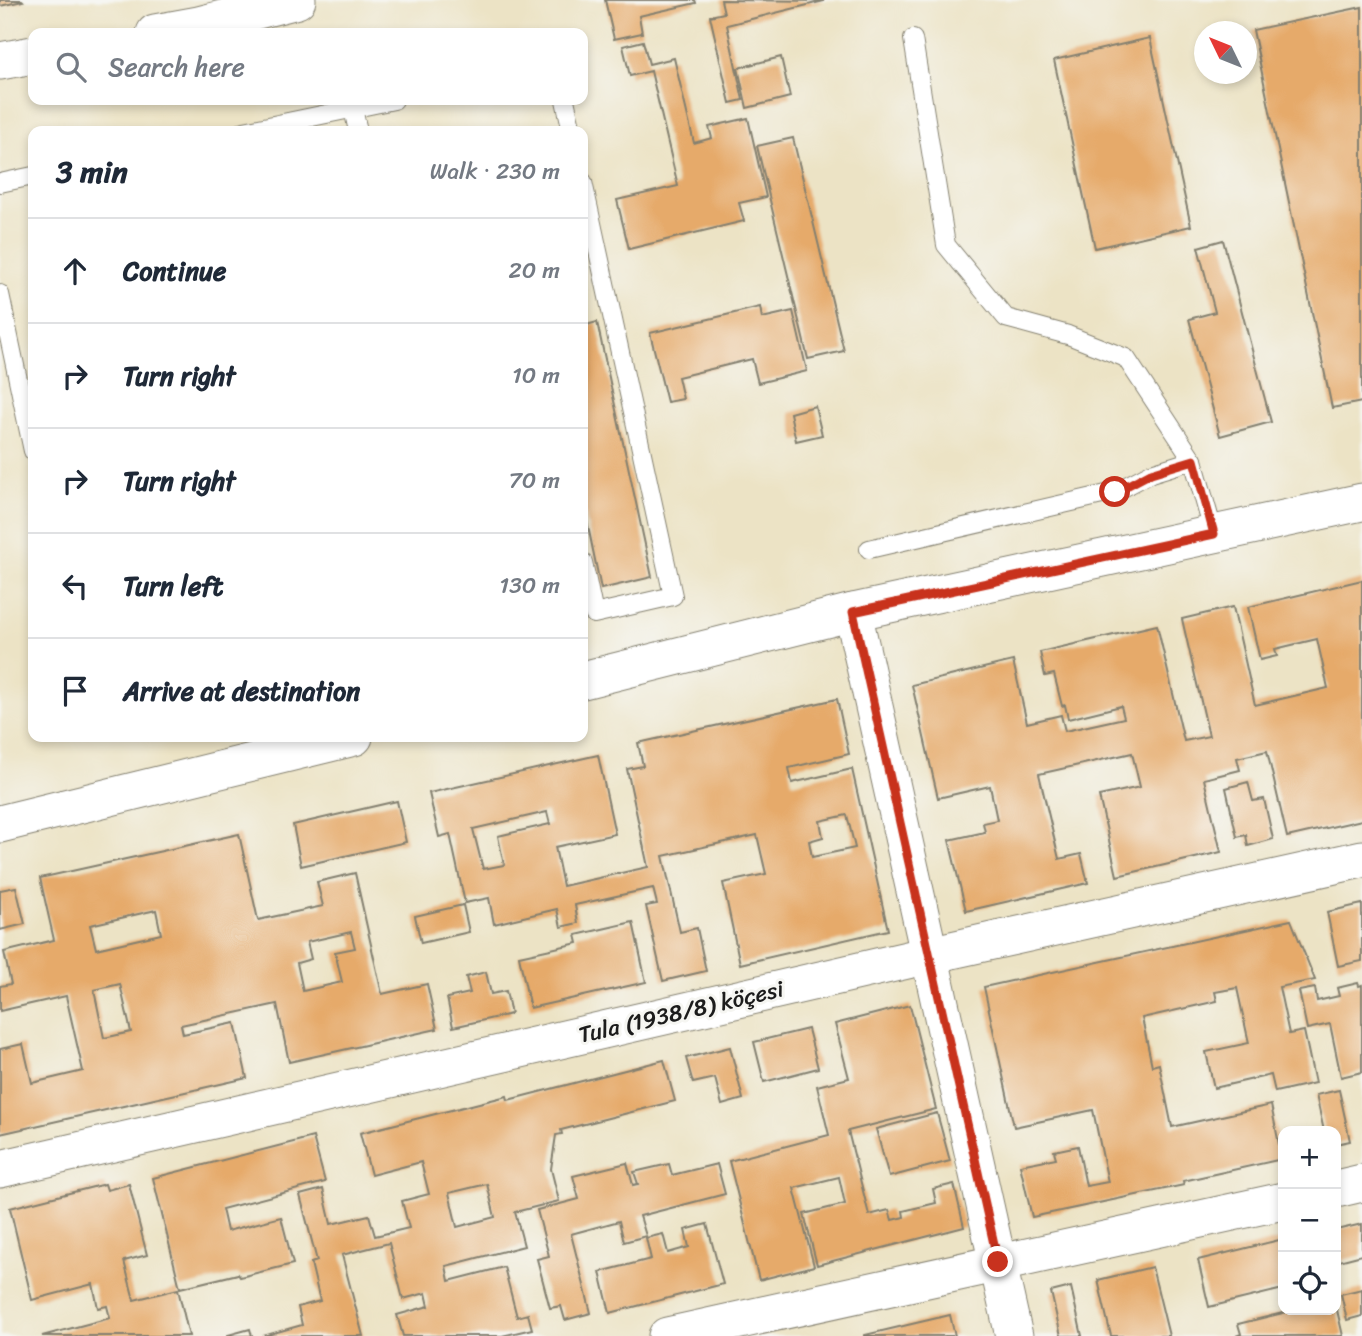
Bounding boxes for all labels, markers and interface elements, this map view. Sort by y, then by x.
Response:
north arrow [1194,21,1257,84]
search box [28,28,588,105]
text: Search here [108,44,245,90]
icon: search [52,48,90,86]
text: 3 min [56,145,128,199]
text: Walk · 230 m [430,151,560,192]
text: Continue [123,248,226,294]
text: 20 m [509,250,560,291]
icon: ahead [56,252,94,290]
text: Turn right [123,353,236,399]
text: 10 m [512,355,560,396]
icon: right [56,357,94,395]
text: Turn right [123,458,236,504]
text: 70 m [509,460,560,501]
icon: right [56,462,94,500]
route start [1099,476,1130,507]
text: Turn left [123,563,223,609]
text: 130 m [499,565,560,606]
icon: left [56,567,94,605]
text: Arrive at destination [123,668,360,714]
icon: arrive [56,672,94,710]
street label: Tula (1938/8) köçesi [574,968,788,1056]
map controls [1278,1126,1341,1315]
button: + [1278,1126,1341,1189]
button: − [1278,1189,1341,1252]
route end [982,1246,1013,1277]
button: locate [1278,1252,1341,1315]

